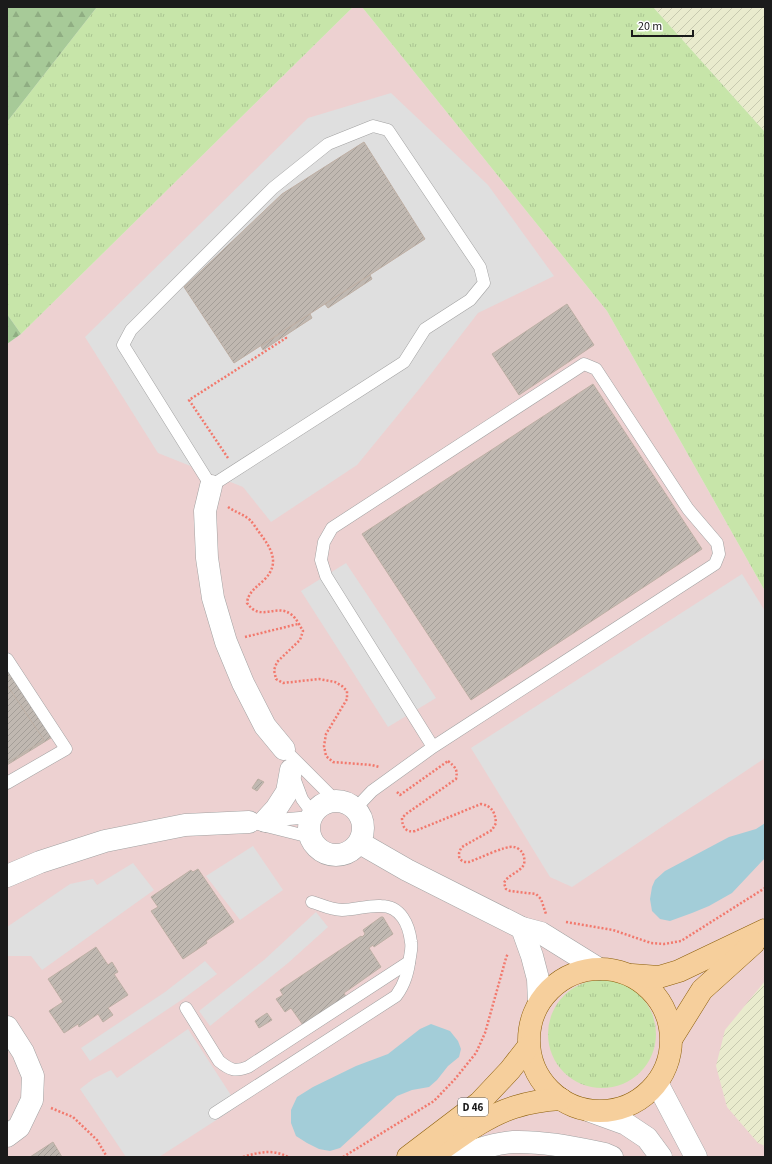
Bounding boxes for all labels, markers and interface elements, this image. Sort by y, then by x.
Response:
scale bar [632,12,693,38]
text: 20 m [638,18,662,35]
road number: D 46 [458,1098,488,1116]

